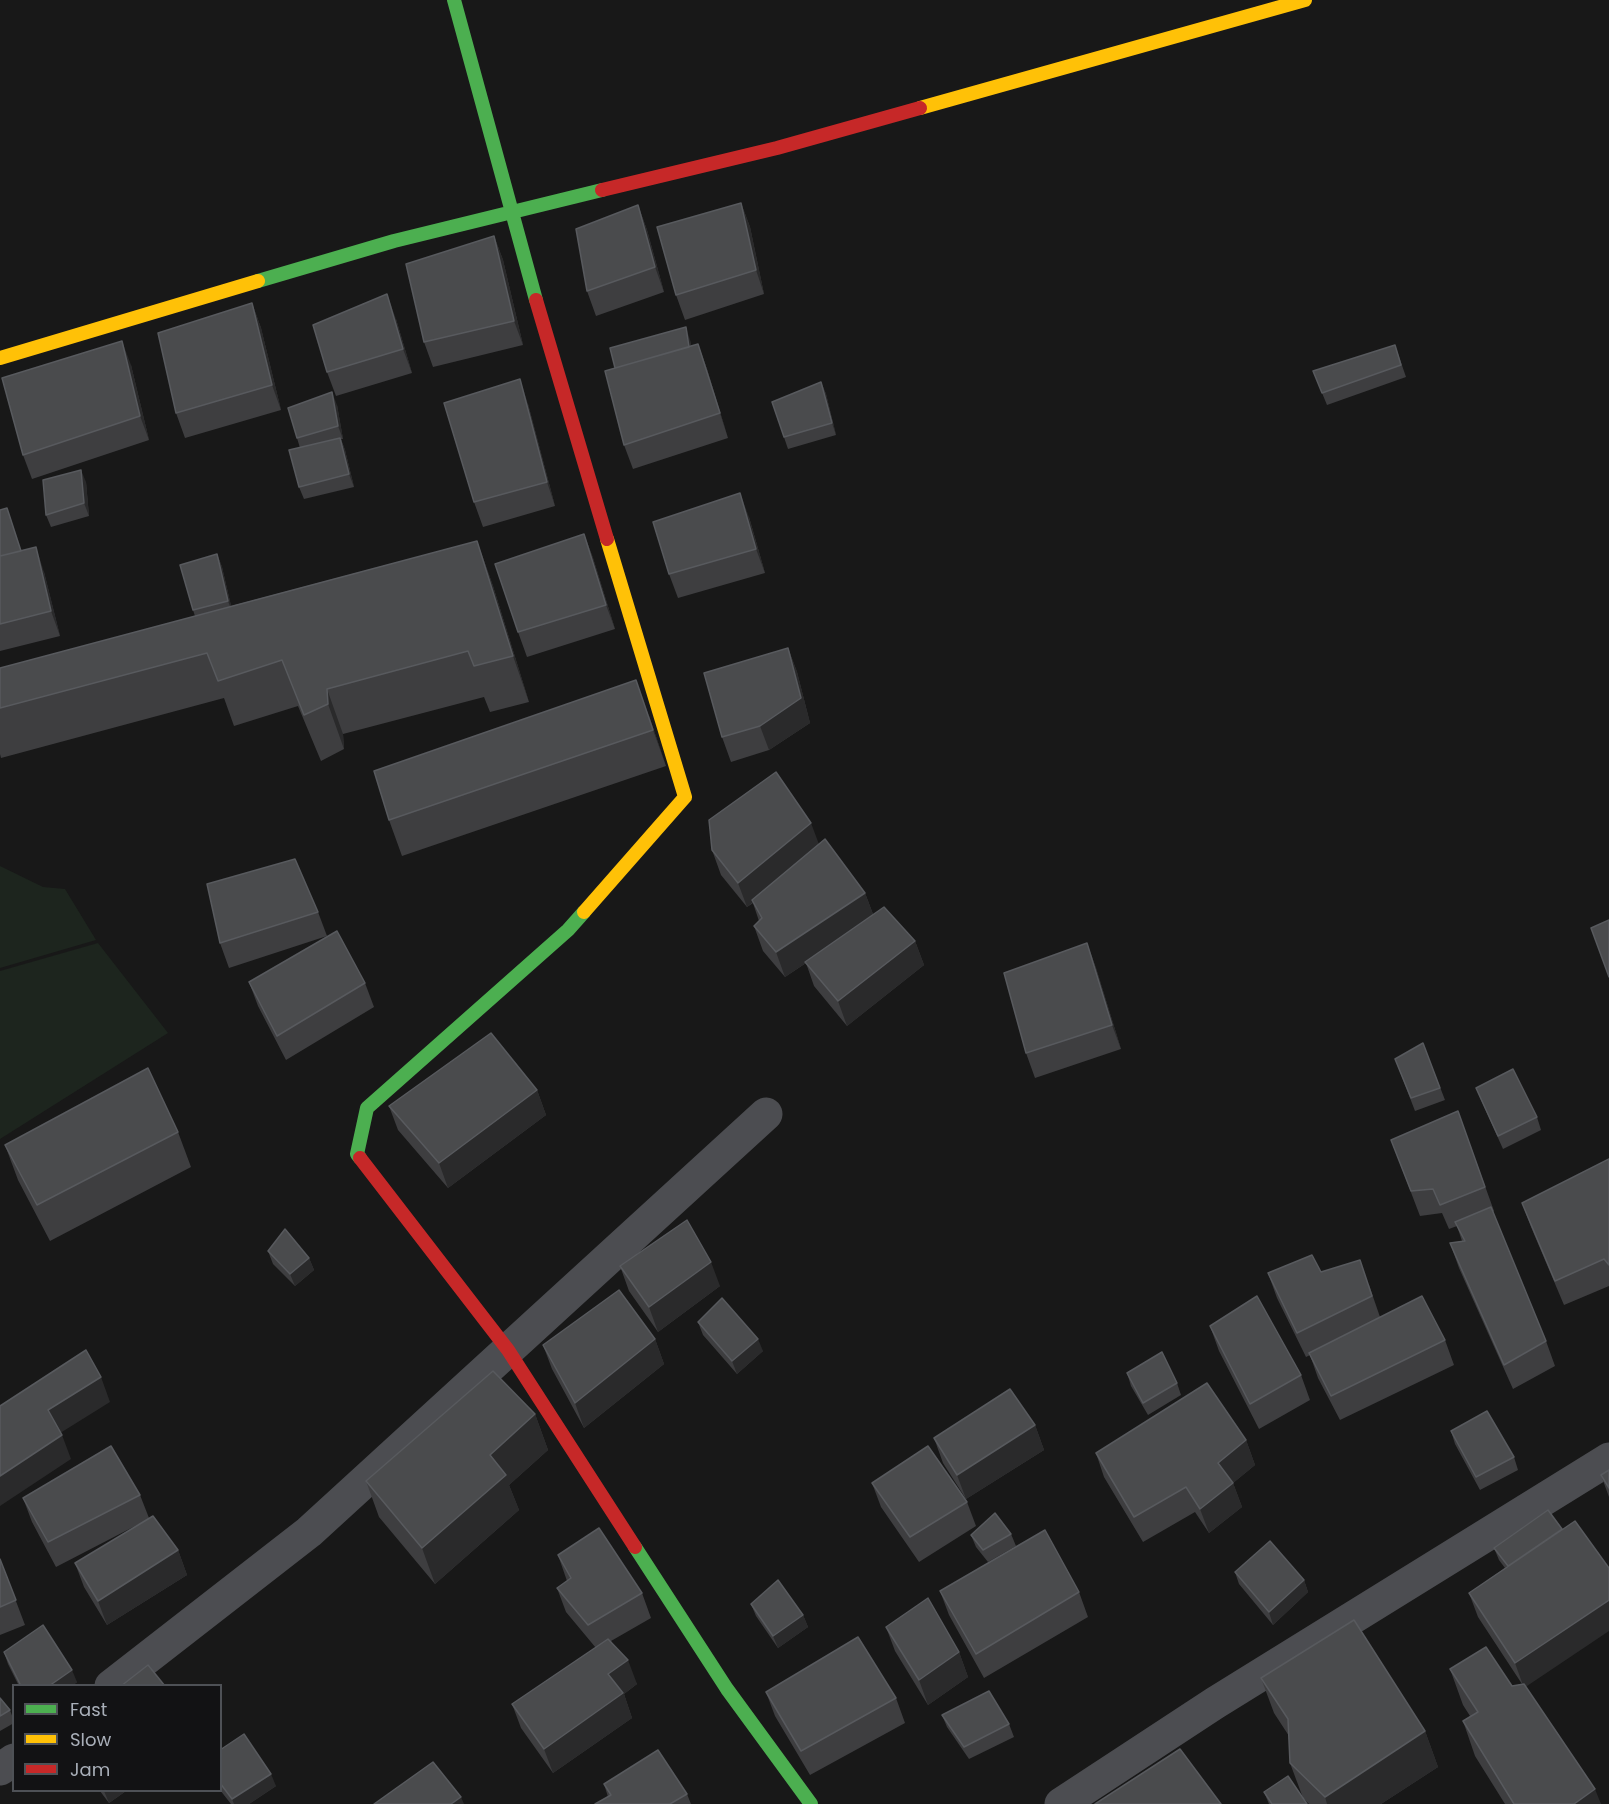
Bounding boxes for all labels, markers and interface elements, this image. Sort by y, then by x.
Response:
legend [12,1684,222,1792]
text: Fast [70,1697,107,1722]
text: Slow [70,1727,111,1752]
text: Jam [70,1757,110,1782]

